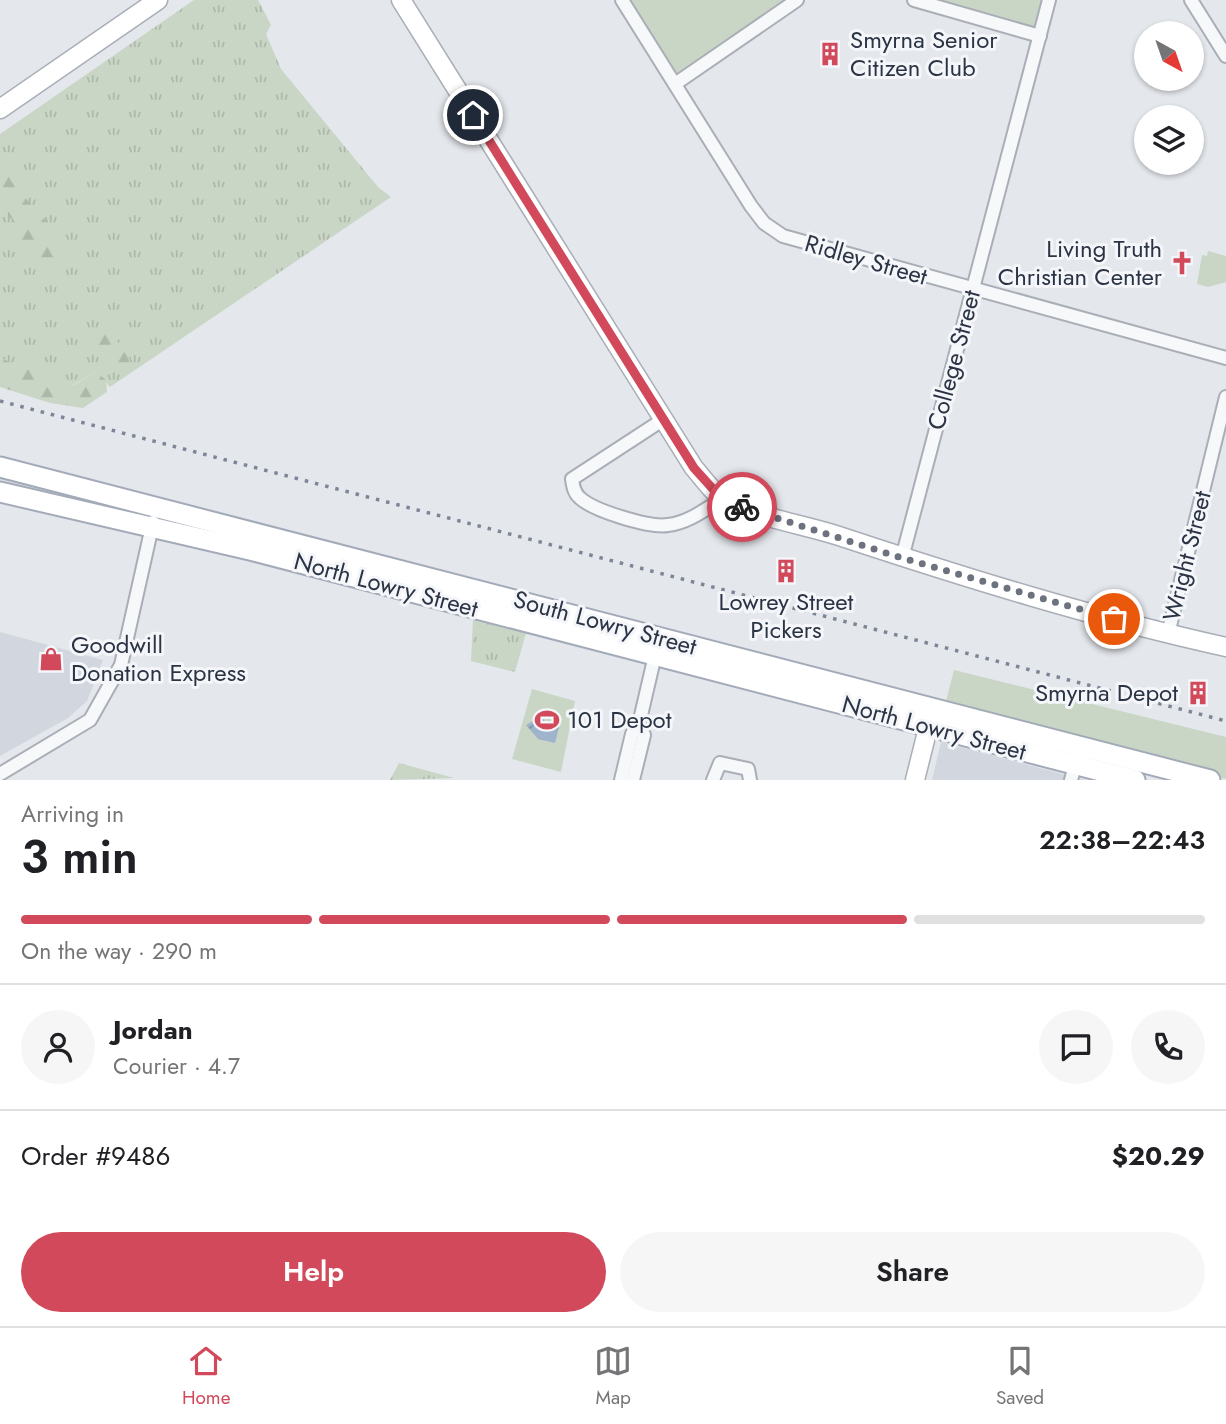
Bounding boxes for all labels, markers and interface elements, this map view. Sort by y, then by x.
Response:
north arrow [1134,21,1204,91]
map controls [1134,21,1204,175]
place label: Smyrna Senior Citizen Club [850,22,998,85]
building icon: Smyrna Senior Citizen Club [816,40,844,68]
pin [443,85,503,145]
icon: home [454,96,492,134]
button: layers [1134,105,1204,175]
street label: Ridley Street [801,225,932,294]
place label: Living Truth Christian Center [998,231,1163,294]
church icon: Living Truth Christian Center [1168,249,1196,277]
street label: College Street [918,286,989,434]
courier [707,472,777,542]
street label: Wright Street [1153,487,1220,625]
icon: bike [723,488,761,526]
street label: North Lowry Street [290,543,482,626]
building icon: Lowrey Street Pickers [772,557,800,585]
street label: South Lowry Street [510,581,701,664]
place label: Lowrey Street Pickers [719,584,854,647]
pin [1084,589,1144,649]
icon: bag [1095,600,1133,638]
place label: Goodwill Donation Express [71,627,246,690]
shop icon: Goodwill Donation Express [37,645,65,673]
place label: Smyrna Depot [1035,675,1178,710]
building icon: Smyrna Depot [1184,679,1212,707]
street label: North Lowry Street [838,686,1030,769]
place label: 101 Depot [567,702,672,737]
sports icon: 101 Depot [533,706,561,734]
text: Arriving in [21,797,124,831]
text: 22:38–22:43 [1039,821,1205,859]
text: 3 min [21,824,138,890]
text: On the way · 290 m [21,934,217,968]
button: person [21,1010,95,1084]
button: chat [1039,1010,1113,1084]
button: phone [1131,1010,1205,1084]
text: Jordan [113,1011,193,1049]
text: Courier · 4.7 [113,1049,240,1083]
text: Order #9486 [21,1137,170,1175]
text: $20.29 [1112,1137,1205,1175]
button: Help [21,1232,606,1312]
button: Share [620,1232,1205,1312]
tab: Home [182,1342,230,1411]
tab: Map [594,1342,632,1411]
tab: Saved [996,1342,1044,1411]

